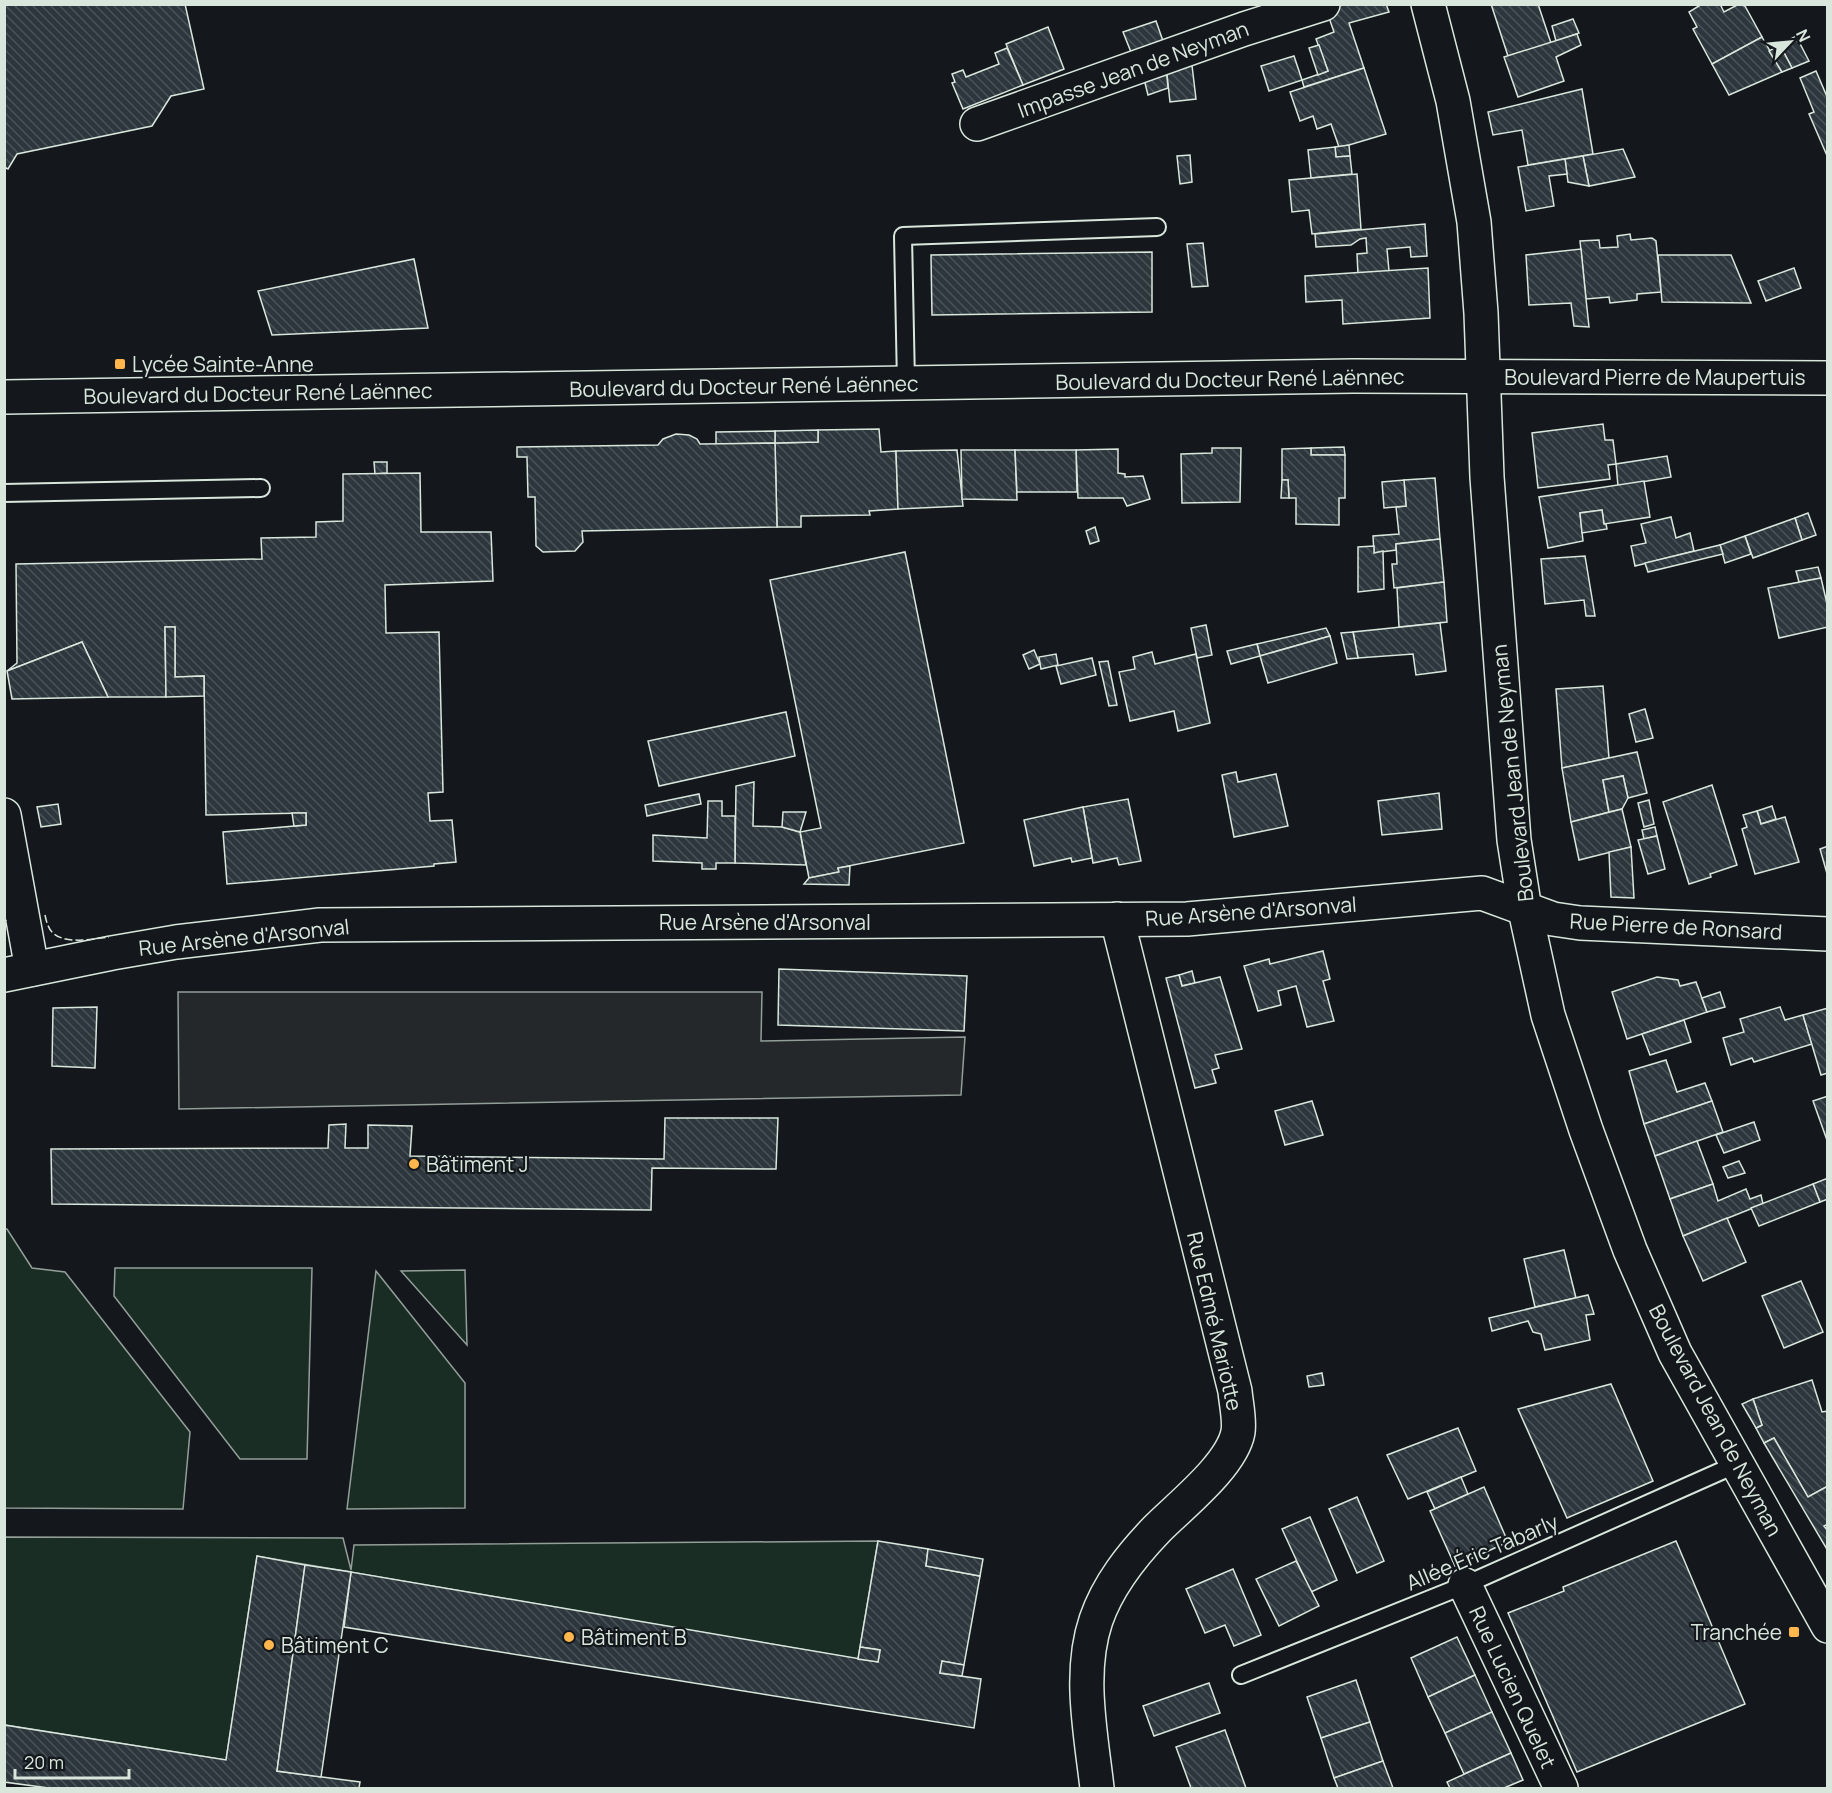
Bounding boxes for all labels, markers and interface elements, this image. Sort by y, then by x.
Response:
north arrow [1760,12,1820,72]
street label: Impasse Jean de Neyman [1014,14,1252,124]
text: N [1791,25,1816,45]
place label: Lycée Sainte-Anne [132,350,314,378]
marker: Lycée Sainte-Anne [113,357,127,371]
street label: Boulevard du Docteur René Laënnec [1055,362,1405,396]
street label: Boulevard Pierre de Maupertuis [1504,363,1806,391]
street label: Boulevard du Docteur René Laënnec [569,369,919,403]
street label: Boulevard du Docteur René Laënnec [83,376,433,410]
street label: Boulevard Jean de Neyman [1485,643,1539,903]
street label: Rue Arsène d'Arsonval [1144,890,1358,932]
street label: Rue Pierre de Ronsard [1569,906,1783,946]
street label: Rue Arsène d'Arsonval [659,908,871,936]
street label: Rue Arsène d'Arsonval [137,912,351,962]
place label: Bâtiment J [426,1150,528,1178]
marker: Bâtiment J [407,1157,421,1171]
street label: Rue Edmé Mariotte [1181,1229,1249,1413]
street label: Boulevard Jean de Neyman [1643,1299,1789,1541]
street label: Allée Éric Tabarly [1402,1507,1562,1597]
street label: Rue Lucien Quelet [1463,1601,1563,1773]
place label: Tranchée [1691,1618,1782,1646]
place label: Bâtiment B [581,1623,687,1651]
marker: Tranchée [1787,1625,1801,1639]
marker: Bâtiment B [562,1630,576,1644]
place label: Bâtiment C [281,1631,389,1659]
marker: Bâtiment C [262,1638,276,1652]
scale bar [15,1742,129,1780]
text: 20 m [24,1750,64,1774]

